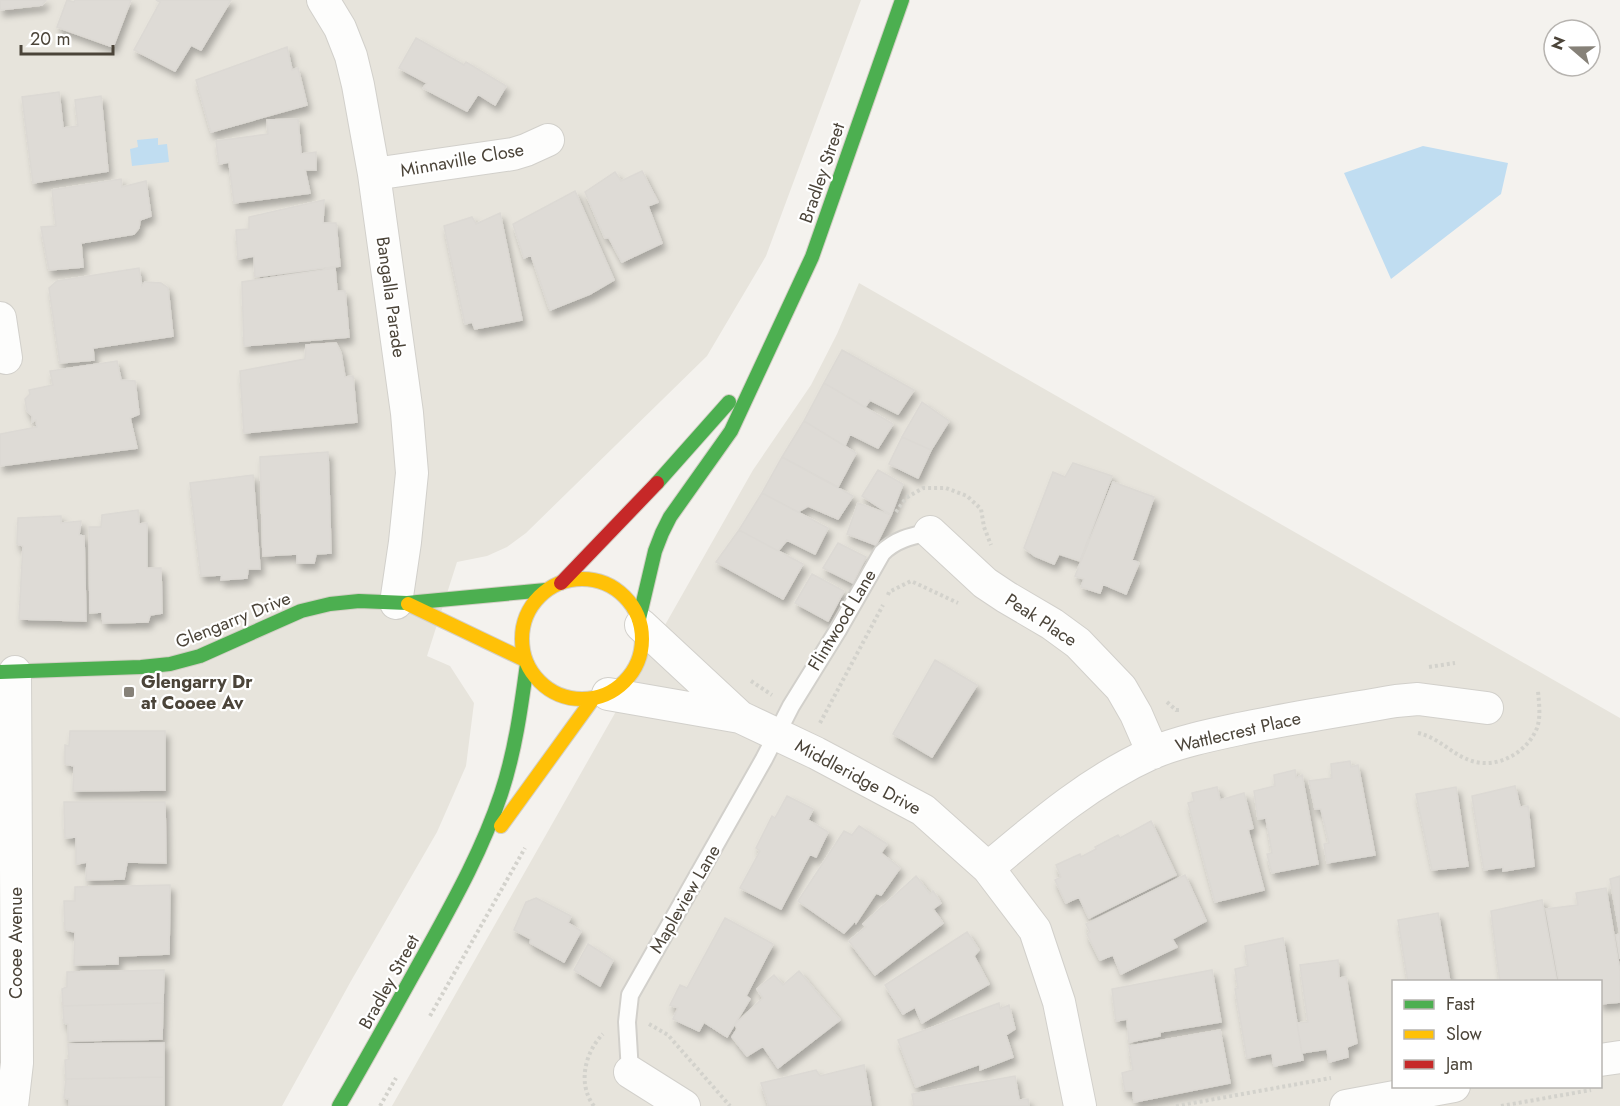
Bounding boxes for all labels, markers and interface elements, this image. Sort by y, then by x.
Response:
scale bar [21,18,112,56]
north arrow [1542,18,1602,78]
text: 20 m [30,26,70,52]
text: N [1545,33,1571,53]
street label: Bradley Street [793,119,852,227]
street label: Minnaville Close [398,136,526,184]
street label: Bangalla Parade [370,235,412,359]
street label: Flintwood Lane [801,564,883,676]
street label: Glengarry Drive [172,585,294,655]
street label: Peak Place [1000,587,1082,653]
place label: Glengarry Dr at Cooee Av [141,669,253,716]
marker: Glengarry Dr at Cooee Av [122,685,136,699]
street label: Wattlecrest Place [1173,705,1303,759]
street label: Middleridge Drive [790,733,926,821]
street label: Mapleview Lane [643,840,727,958]
street label: Cooee Avenue [3,887,29,999]
street label: Bradley Street [352,929,426,1034]
legend [1392,980,1602,1088]
text: Fast [1446,991,1475,1017]
text: Slow [1446,1021,1483,1047]
text: Jam [1444,1051,1473,1077]

